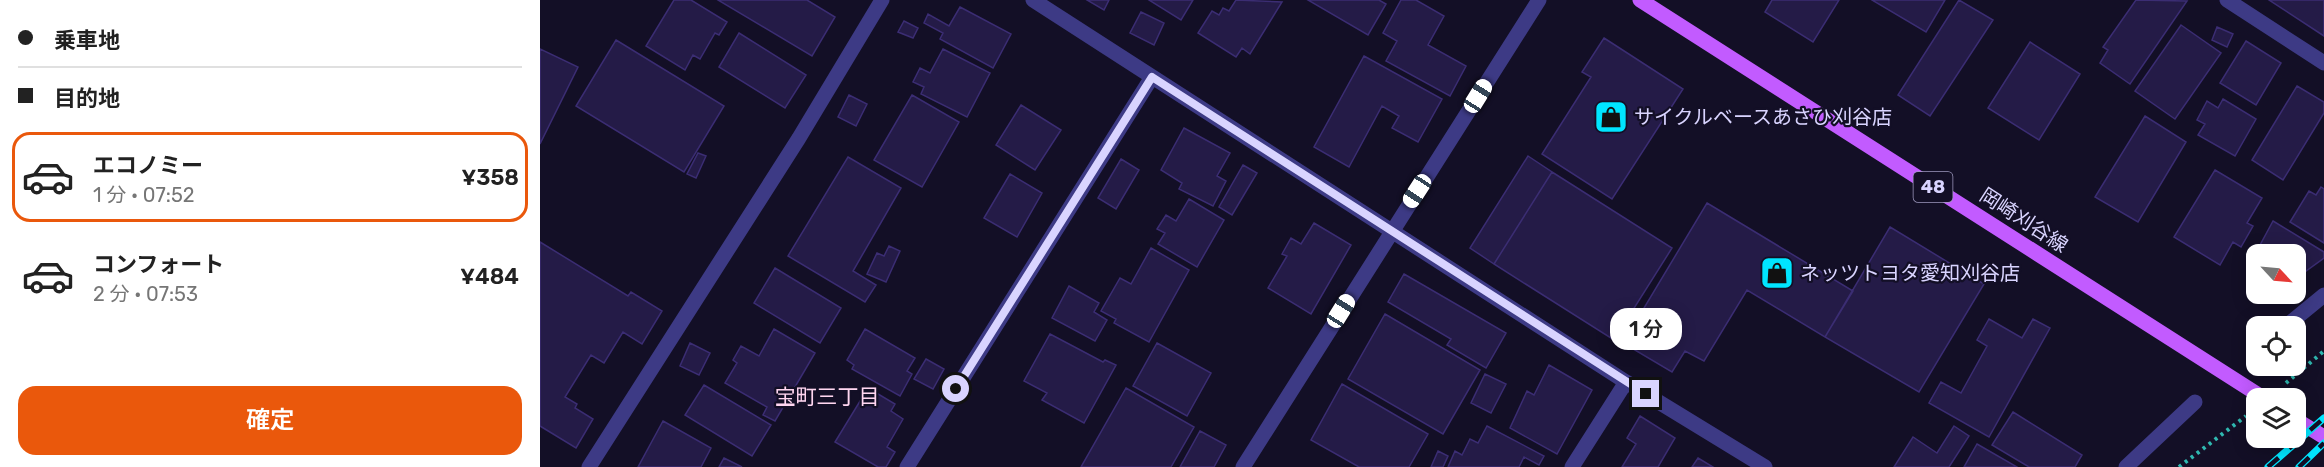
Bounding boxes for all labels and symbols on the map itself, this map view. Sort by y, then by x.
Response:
car [1461,76,1495,116]
shop icon: サイクルベースあさひ刈谷店 [1593,99,1629,135]
place label: サイクルベースあさひ刈谷店 [1634,105,1892,129]
car [1400,171,1434,211]
road number: 48 [1914,172,1952,202]
street label: 岡崎刈谷線 [1976,183,2072,257]
north arrow [2246,244,2306,304]
shop icon: ネッツトヨタ愛知刈谷店 [1759,255,1795,291]
place label: ネッツトヨタ愛知刈谷店 [1800,261,2020,285]
car [1324,291,1358,331]
callout: 1 分 [1610,307,1682,349]
route start [942,375,969,402]
route end [1632,380,1659,407]
district label: 宝町三丁目 [775,384,880,409]

